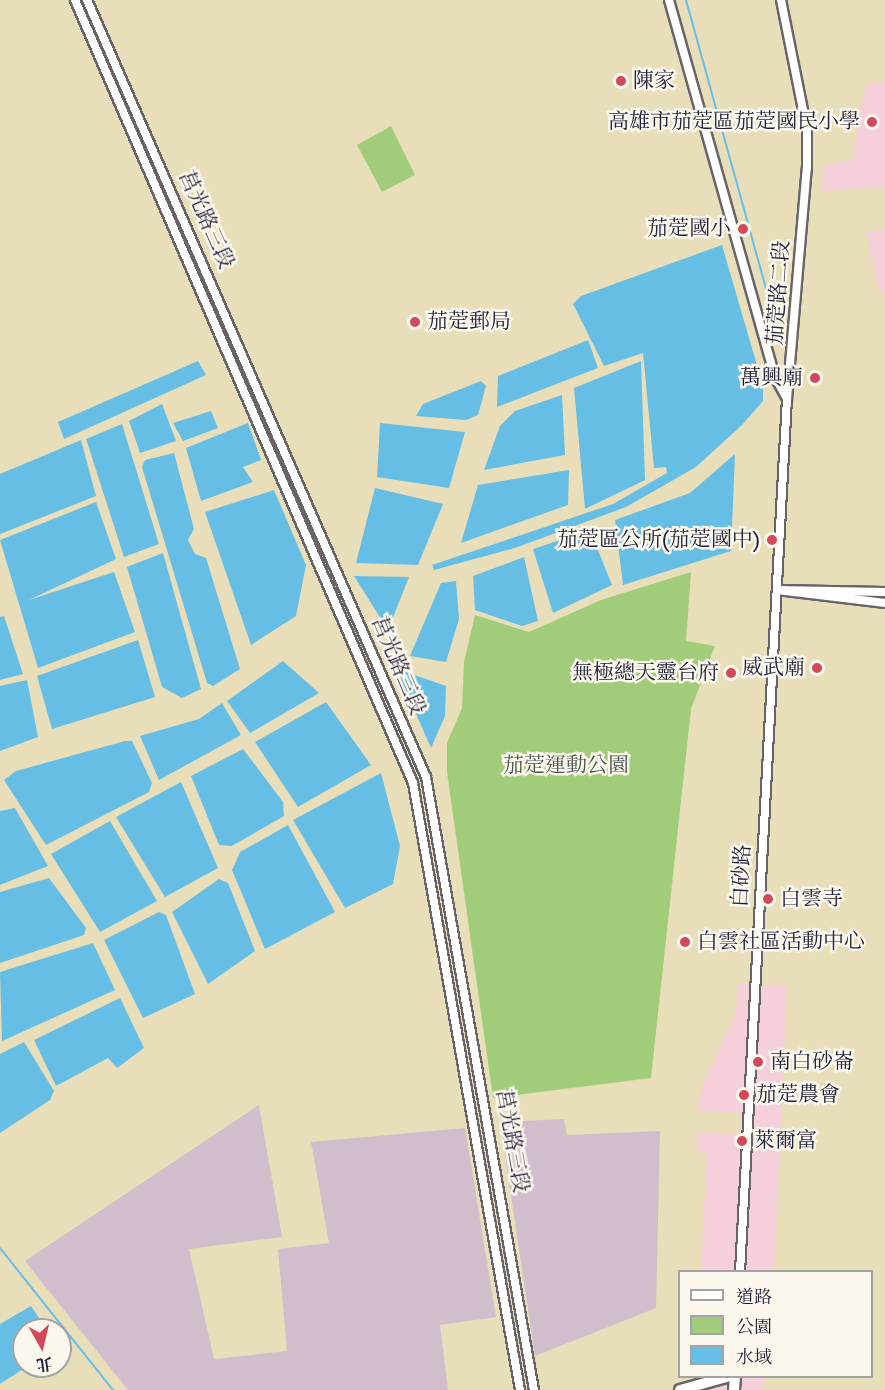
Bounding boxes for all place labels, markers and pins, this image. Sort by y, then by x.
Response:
place label: 陳家 [633,68,675,94]
marker: 陳家 [614,74,628,88]
place label: 高雄市茄萣區茄萣國民小學 [608,109,860,135]
marker: 高雄市茄萣區茄萣國民小學 [865,115,879,129]
place label: 茄萣國小 [647,216,731,242]
marker: 茄萣國小 [736,222,750,236]
place label: 茄萣郵局 [427,309,511,335]
marker: 茄萣郵局 [408,315,422,329]
place label: 萬興廟 [740,365,803,391]
marker: 萬興廟 [808,371,822,385]
place label: 茄萣區公所(茄萣國中) [557,527,760,553]
marker: 茄萣區公所(茄萣國中) [765,533,779,547]
place label: 威武廟 [742,655,805,681]
place label: 無極總天靈台府 [572,660,719,686]
marker: 威武廟 [810,661,824,675]
marker: 無極總天靈台府 [724,666,738,680]
place label: 白雲寺 [780,886,843,912]
marker: 白雲寺 [761,892,775,906]
place label: 白雲社區活動中心 [697,929,865,955]
marker: 白雲社區活動中心 [678,935,692,949]
place label: 南白砂崙 [770,1049,854,1075]
marker: 南白砂崙 [751,1055,765,1069]
place label: 茄萣農會 [756,1082,840,1108]
marker: 茄萣農會 [737,1088,751,1102]
place label: 萊爾富 [754,1128,817,1154]
marker: 萊爾富 [735,1134,749,1148]

